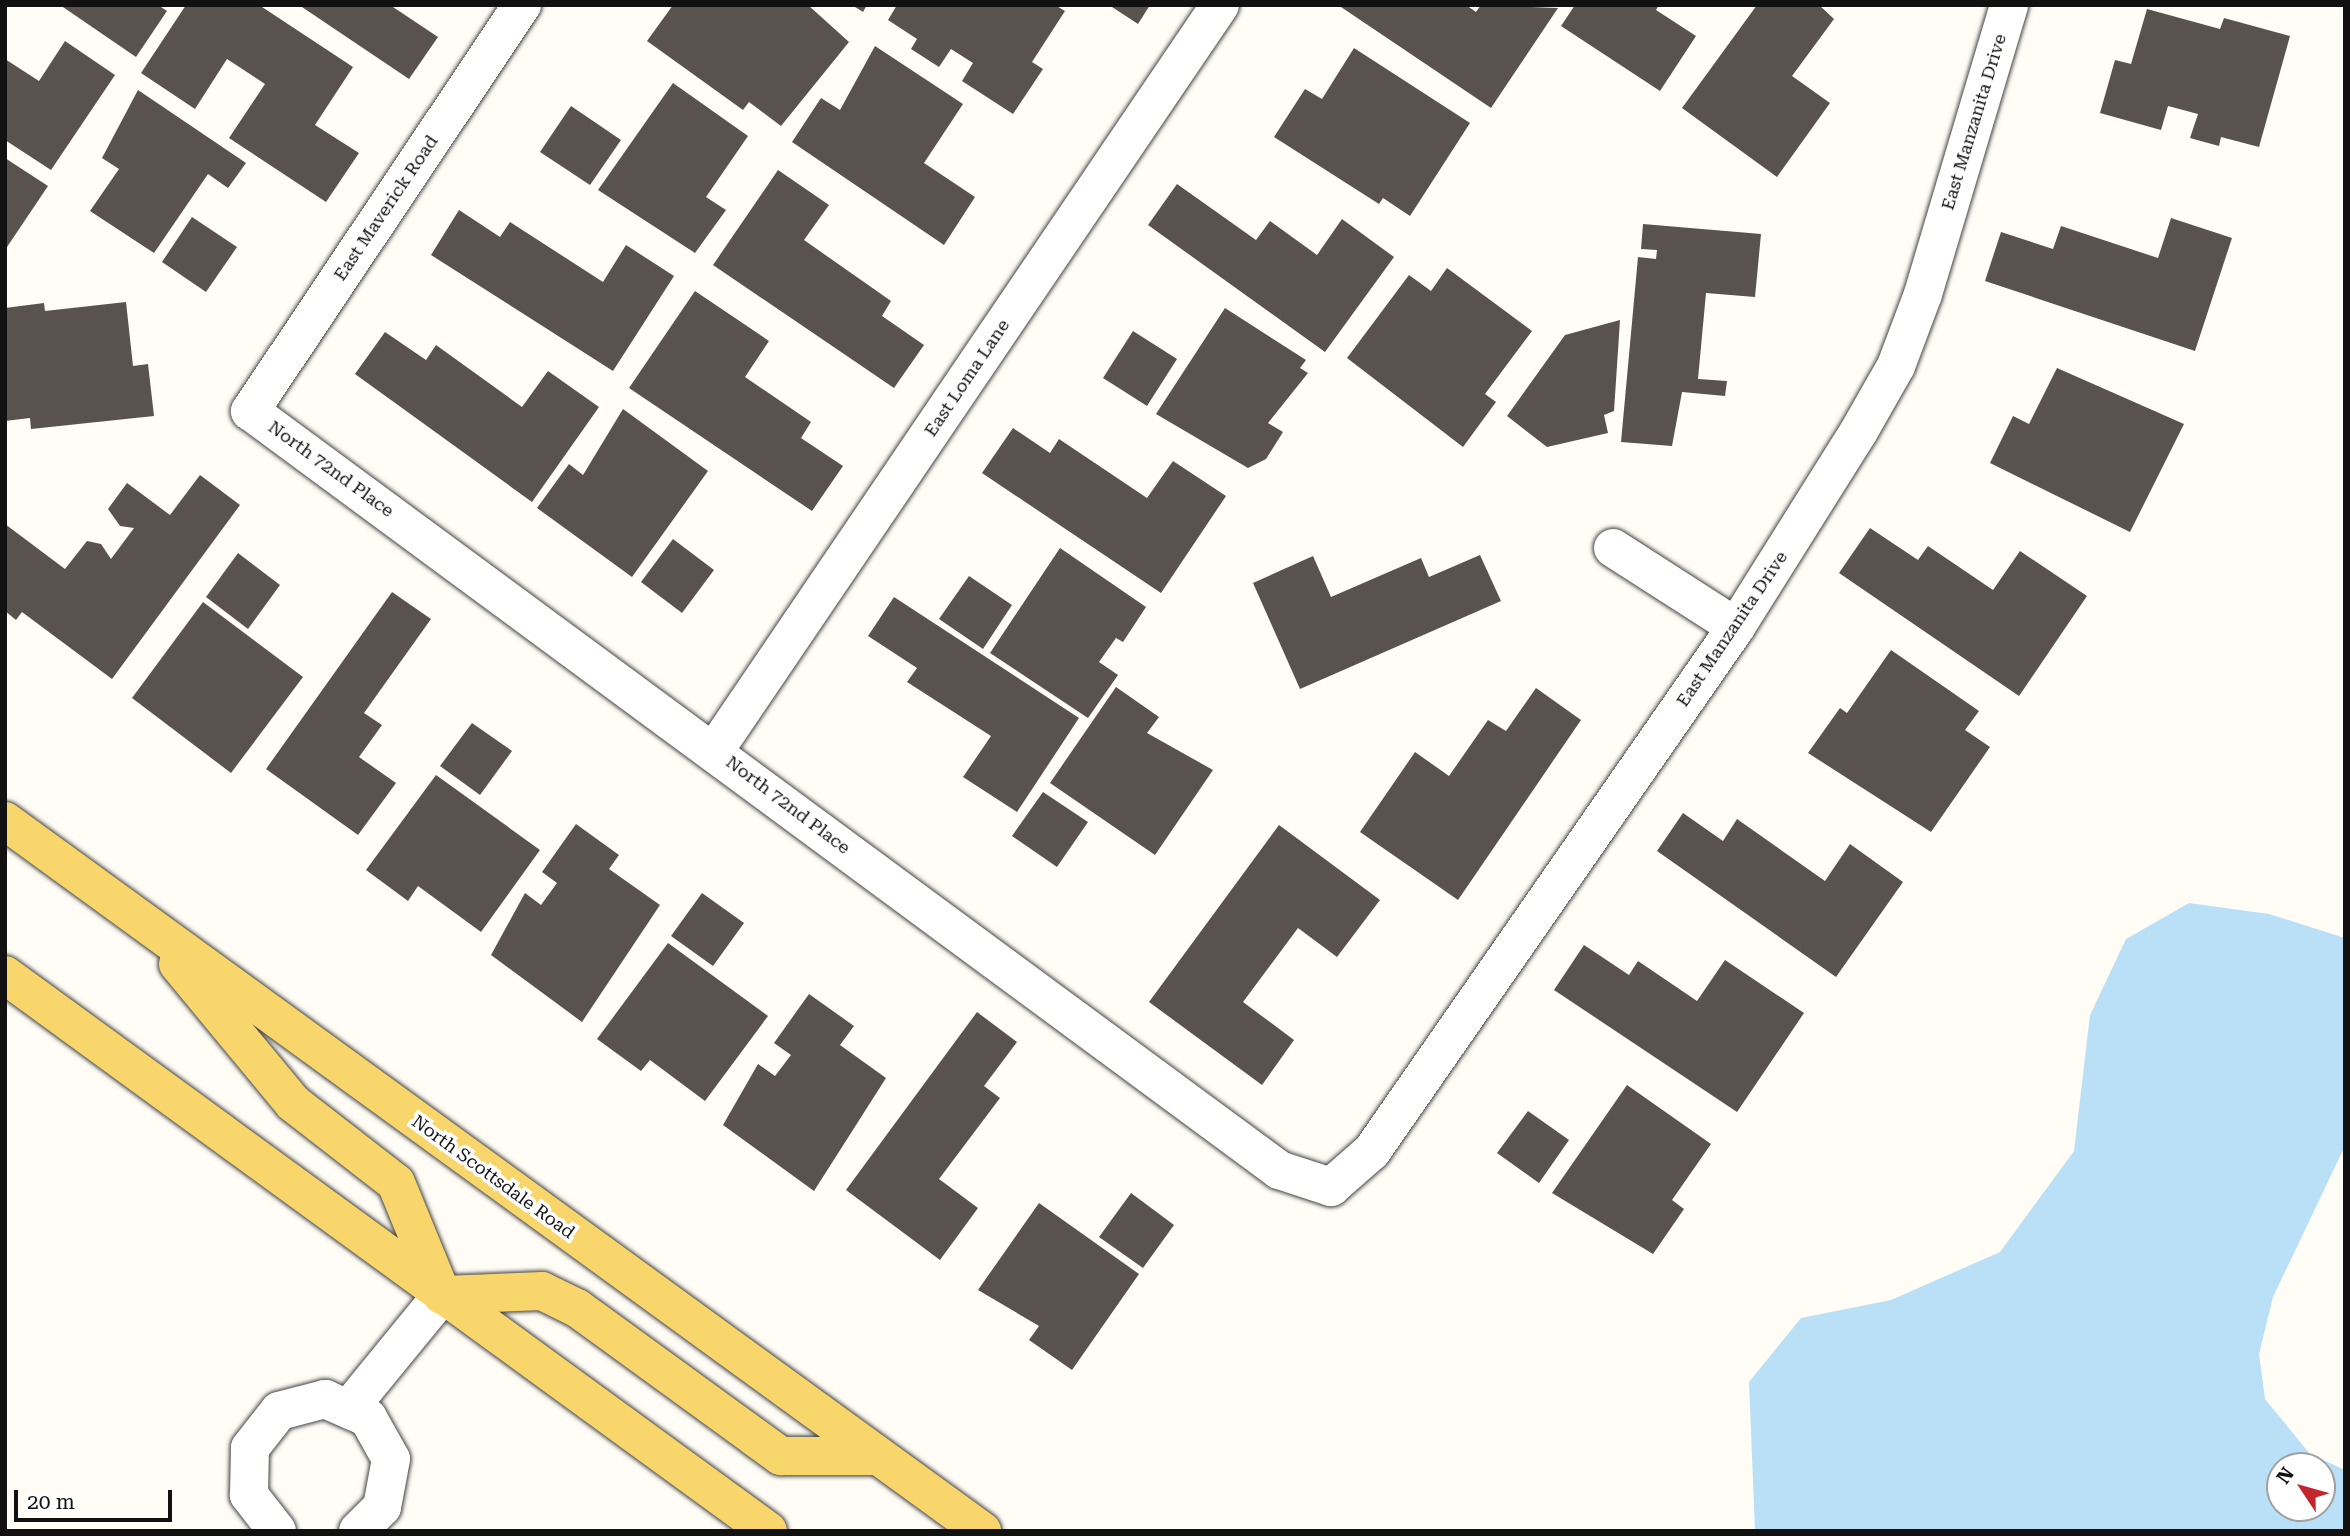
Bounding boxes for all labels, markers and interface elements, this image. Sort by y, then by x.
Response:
street label: East Manzanita Drive [1937,31,2011,213]
street label: East Maverick Road [329,131,443,285]
street label: East Loma Lane [920,315,1014,441]
street label: North 72nd Place [264,416,398,522]
street label: East Manzanita Drive [1672,547,1792,711]
street label: North 72nd Place [722,751,854,859]
street label: North Scottsdale Road [407,1111,579,1243]
north arrow [2266,1452,2336,1522]
text: N [2272,1463,2299,1488]
scale bar [18,1476,175,1520]
text: 20 m [27,1490,75,1514]

